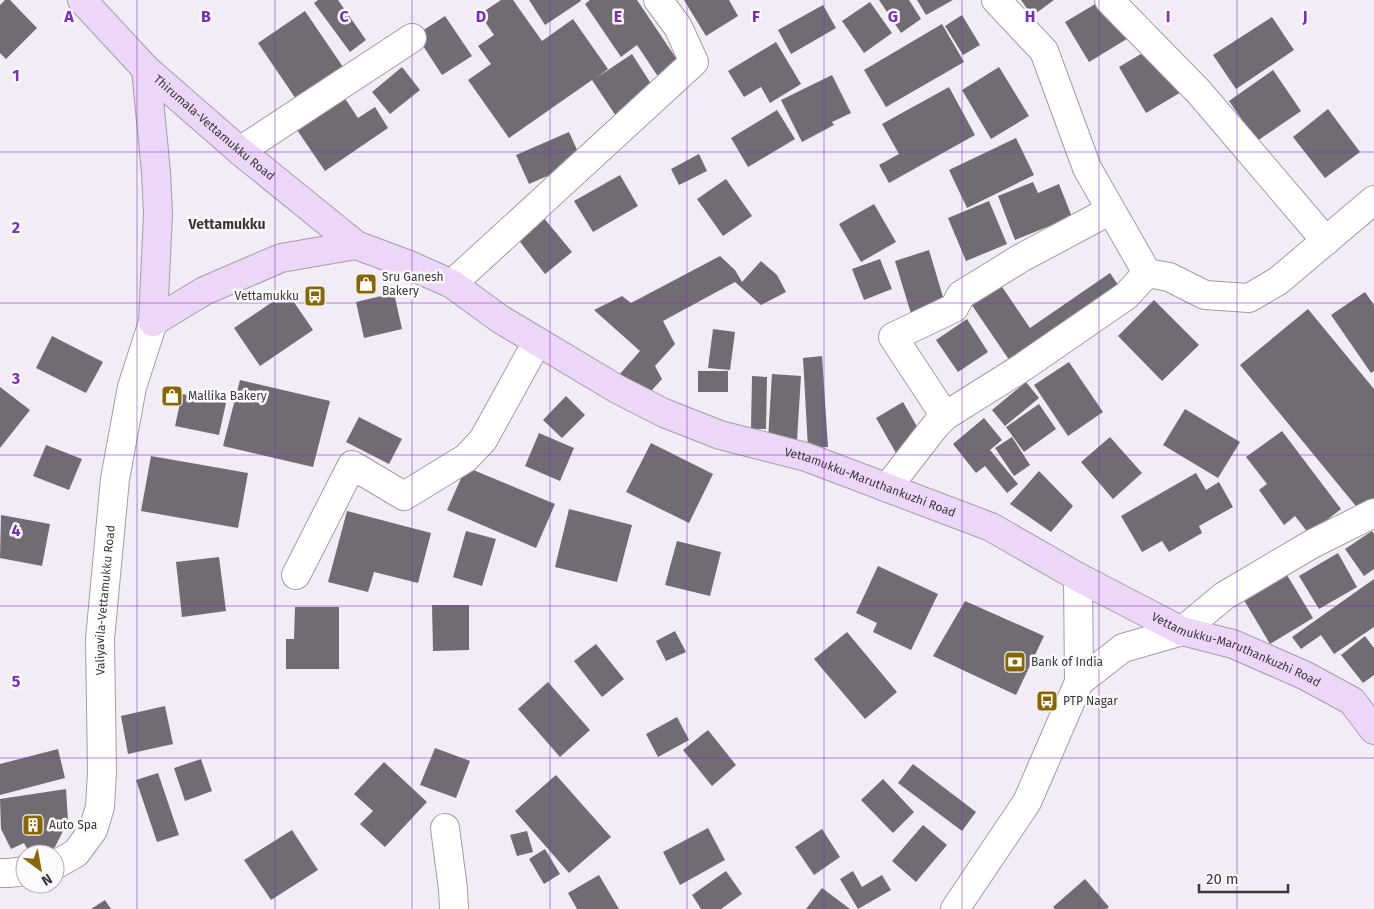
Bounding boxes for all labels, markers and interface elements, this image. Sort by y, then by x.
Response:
text: A [63,7,74,26]
text: B [201,7,211,26]
text: C [339,7,349,26]
text: D [476,7,486,26]
text: E [614,7,622,26]
text: F [752,7,760,26]
text: G [888,7,898,26]
text: H [1025,7,1035,26]
text: I [1166,7,1170,26]
text: J [1301,7,1308,26]
text: 1 [12,66,20,85]
street label: Thirumala-Vettamukku Road [151,72,277,183]
district label: Vettamukku [188,216,265,233]
text: 2 [12,218,20,237]
place label: Sru Ganesh Bakery [382,270,444,298]
shop icon: Sru Ganesh Bakery [354,272,378,296]
bus stop icon: Vettamukku [303,284,327,308]
place label: Vettamukku [235,289,299,303]
text: 3 [11,369,20,388]
shop icon: Mallika Bakery [160,384,184,408]
place label: Mallika Bakery [188,389,267,403]
street label: Vettamukku-Maruthankuzhi Road [783,445,958,520]
text: 4 [11,521,21,540]
street label: Valiyavila-Vettamukku Road [93,524,118,675]
street label: Vettamukku-Maruthankuzhi Road [1149,609,1323,690]
bank icon: Bank of India [1003,650,1027,674]
place label: Bank of India [1031,655,1103,669]
text: 5 [12,672,21,691]
bus stop icon: PTP Nagar [1035,689,1059,713]
place label: PTP Nagar [1063,694,1118,708]
building icon: Auto Spa [21,813,45,837]
place label: Auto Spa [49,818,97,832]
north arrow [15,844,65,894]
scale bar [1199,862,1288,894]
text: N [38,870,55,889]
text: 20 m [1206,870,1239,888]

